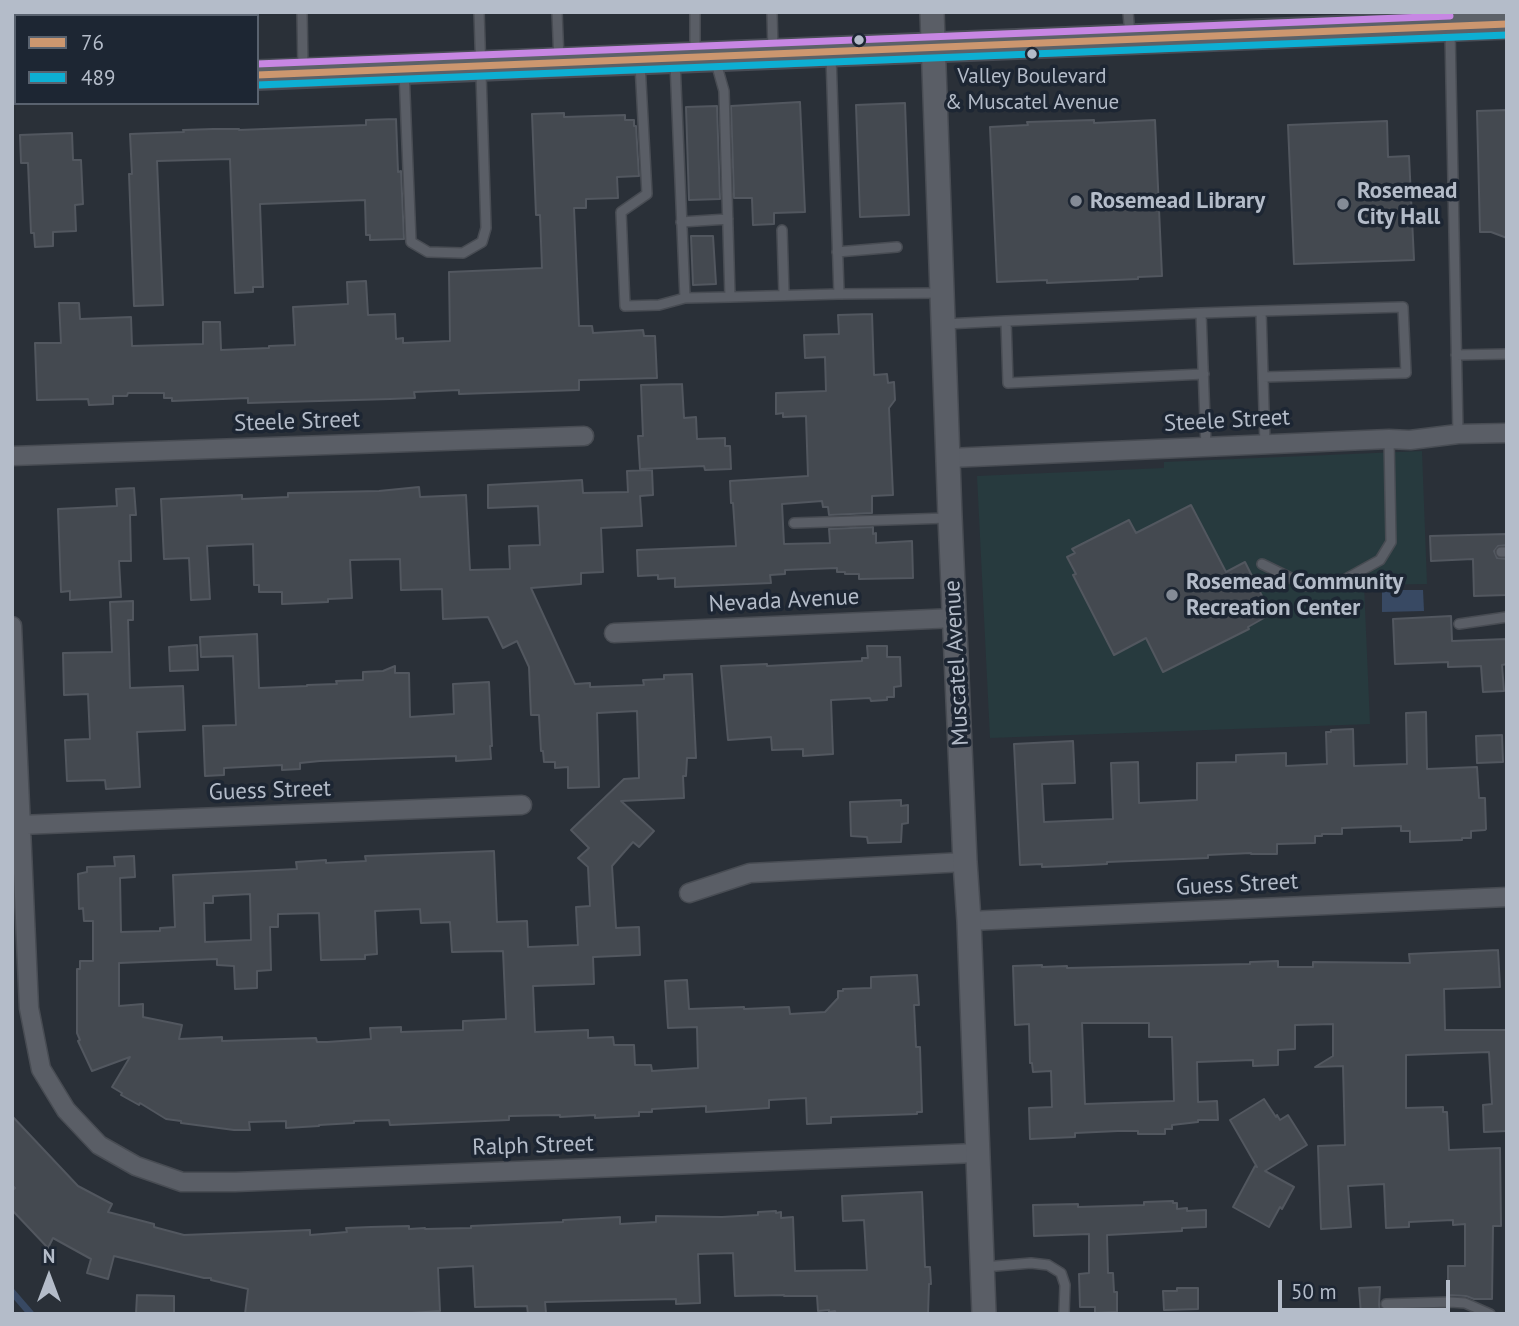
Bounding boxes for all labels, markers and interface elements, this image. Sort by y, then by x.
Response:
legend [14,14,259,105]
text: 76 [81,29,104,56]
unlabelled marker [852,33,866,47]
marker: Valley Boulevard & Muscatel Avenue [1025,47,1039,61]
text: 489 [81,64,115,91]
place label: Valley Boulevard & Muscatel Avenue [945,64,1119,114]
place label: Rosemead City Hall [1357,177,1457,231]
place label: Rosemead Library [1090,187,1265,215]
marker: Rosemead Library [1068,193,1084,209]
marker: Rosemead City Hall [1335,196,1351,212]
street label: Steele Street [1163,404,1291,438]
street label: Steele Street [233,406,361,438]
place label: Rosemead Community Recreation Center [1186,568,1403,622]
street label: Muscatel Avenue [939,579,975,747]
street label: Nevada Avenue [708,583,860,619]
marker: Rosemead Community Recreation Center [1164,587,1180,603]
street label: Guess Street [208,775,332,807]
street label: Guess Street [1175,868,1299,902]
street label: Ralph Street [472,1130,594,1162]
north arrow [14,1242,84,1312]
text: N [43,1244,55,1268]
scale bar [1281,1266,1452,1310]
text: 50 m [1291,1278,1337,1305]

